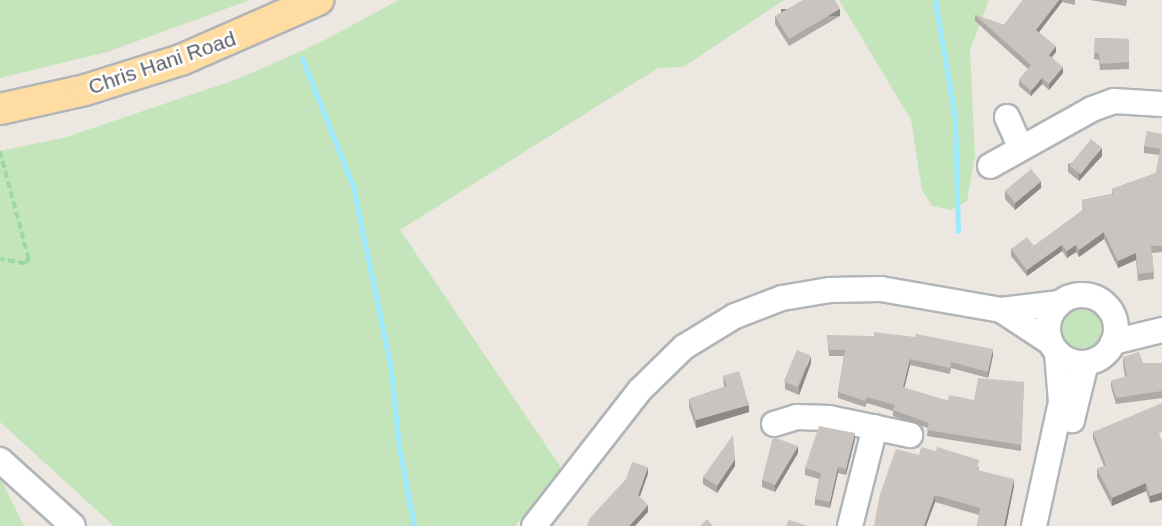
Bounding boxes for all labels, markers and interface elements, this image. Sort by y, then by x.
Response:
street label: Chris Hani Road [85,26,239,100]

